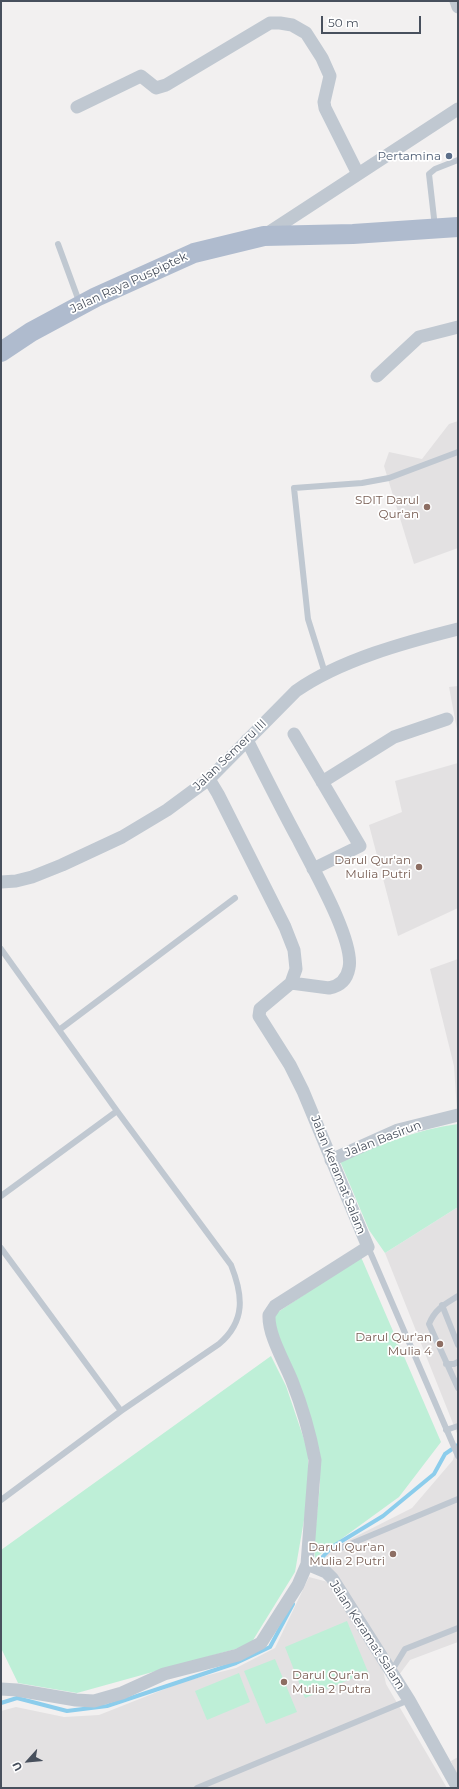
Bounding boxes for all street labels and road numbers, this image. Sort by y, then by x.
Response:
street label: Jalan Raya Puspiptek [68,249,190,317]
street label: Jalan Semeru III [190,716,270,794]
street label: Jalan Keramat Salam [308,1113,368,1237]
street label: Jalan Basirun [343,1118,423,1160]
street label: Jalan Keramat Salam [326,1578,408,1692]

